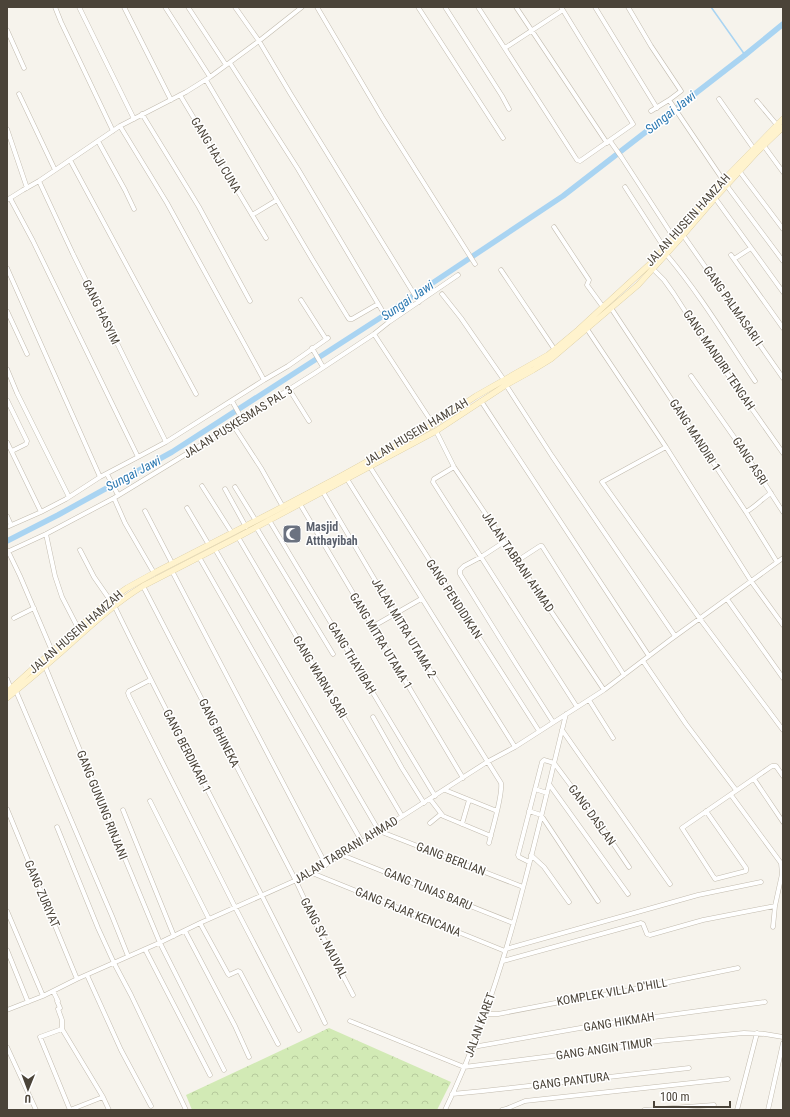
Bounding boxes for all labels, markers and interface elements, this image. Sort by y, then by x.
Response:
water label: Sungai Jawi [642,88,699,137]
street label: GANG HAJI CUNA [188,115,244,195]
street label: JALAN HUSEIN HAMZAH [643,171,733,269]
street label: GANG PALMASARI I [700,263,766,349]
street label: GANG HASYIM [79,277,123,347]
water label: Sungai Jawi [378,277,436,323]
street label: GANG MANDIRI TENGAH [680,307,758,413]
street label: JALAN PUSKESMAS PAL 3 [181,383,295,461]
street label: JALAN HUSEIN HAMZAH [361,395,471,469]
street label: GANG MANDIRI 1 [667,397,723,473]
street label: GANG ASRI [729,435,771,487]
water label: Sungai Jawi [103,453,163,494]
street label: JALAN TABRANI AHMAD [479,509,557,615]
place label: Masjid Atthayibah [306,520,358,548]
mosque icon: Masjid Atthayibah [281,523,303,545]
street label: GANG PENDIDIKAN [423,557,485,641]
street label: JALAN MITRA UTAMA 2 [369,576,439,680]
street label: JALAN HUSEIN HAMZAH [26,588,126,676]
street label: GANG MITRA UTAMA 1 [347,590,415,692]
street label: GANG THAYIBAH [325,619,379,697]
street label: GANG WARNA SARI [290,633,350,721]
street label: GANG BHINEKA [196,696,242,770]
street label: GANG BERDIKARI 1 [160,707,214,795]
street label: GANG GUNUNG RINJANI [74,748,130,862]
street label: GANG DASLAN [565,782,619,848]
street label: JALAN TABRANI AHMAD [292,813,400,886]
street label: GANG BERLIAN [414,839,488,879]
street label: GANG ZURIYAT [22,858,62,930]
street label: GANG TUNAS BARU [382,865,474,913]
street label: GANG FAJAR KENCANA [353,884,463,940]
street label: GANG SY. NAUVAL [298,895,350,981]
street label: KOMPLEK VILLA D'HILL [556,975,669,1009]
street label: JALAN KARET [462,991,498,1059]
street label: GANG HIKMAH [582,1009,656,1035]
street label: GANG ANGIN TIMUR [555,1035,654,1063]
north arrow [8,1069,48,1109]
street label: GANG PANTURA [532,1069,610,1093]
scale bar [654,1083,730,1109]
text: 100 m [660,1090,690,1104]
text: U [25,1092,31,1105]

